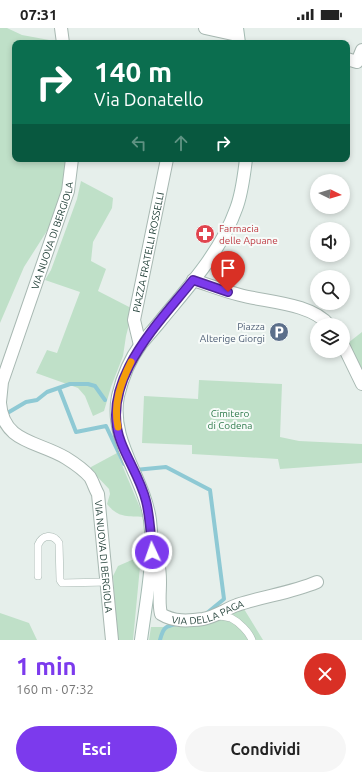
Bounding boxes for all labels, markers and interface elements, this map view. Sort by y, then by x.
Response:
text: 07:31 [20,6,58,23]
icon: right [28,56,80,108]
text: 140 m [94,56,172,87]
text: Via Donatello [94,89,203,109]
icon: left [128,132,150,154]
icon: ahead [170,132,192,154]
icon: right [212,132,234,154]
north arrow [310,174,350,214]
map controls [310,174,350,358]
street label: VIA NUOVA DI BERGIOLA [29,181,75,291]
street label: PIAZZA FRATELLI ROSSELLI [131,191,166,313]
button: sound [310,222,350,262]
pharmacy icon: Farmacia delle Apuane [194,223,216,245]
place label: Farmacia delle Apuane [219,223,278,246]
pin [211,251,245,292]
icon: arrive [217,257,239,279]
button: search [310,270,350,310]
button: layers [310,318,350,358]
place label: Piazza Alterige Giorgi [200,321,265,344]
parking icon: Piazza Alterige Giorgi [268,321,290,343]
park label: Cimitero di Codena [208,408,252,431]
street label: VIA NUOVA DI BERGIOLA [93,500,114,614]
position arrow [131,531,173,573]
street label: VIA DELLA PAGA [171,598,246,626]
text: 1 min [16,653,77,680]
button: close [304,653,346,695]
text: 160 m · 07:32 [16,682,94,696]
button: Esci [16,726,177,772]
button: Condividi [185,726,346,772]

